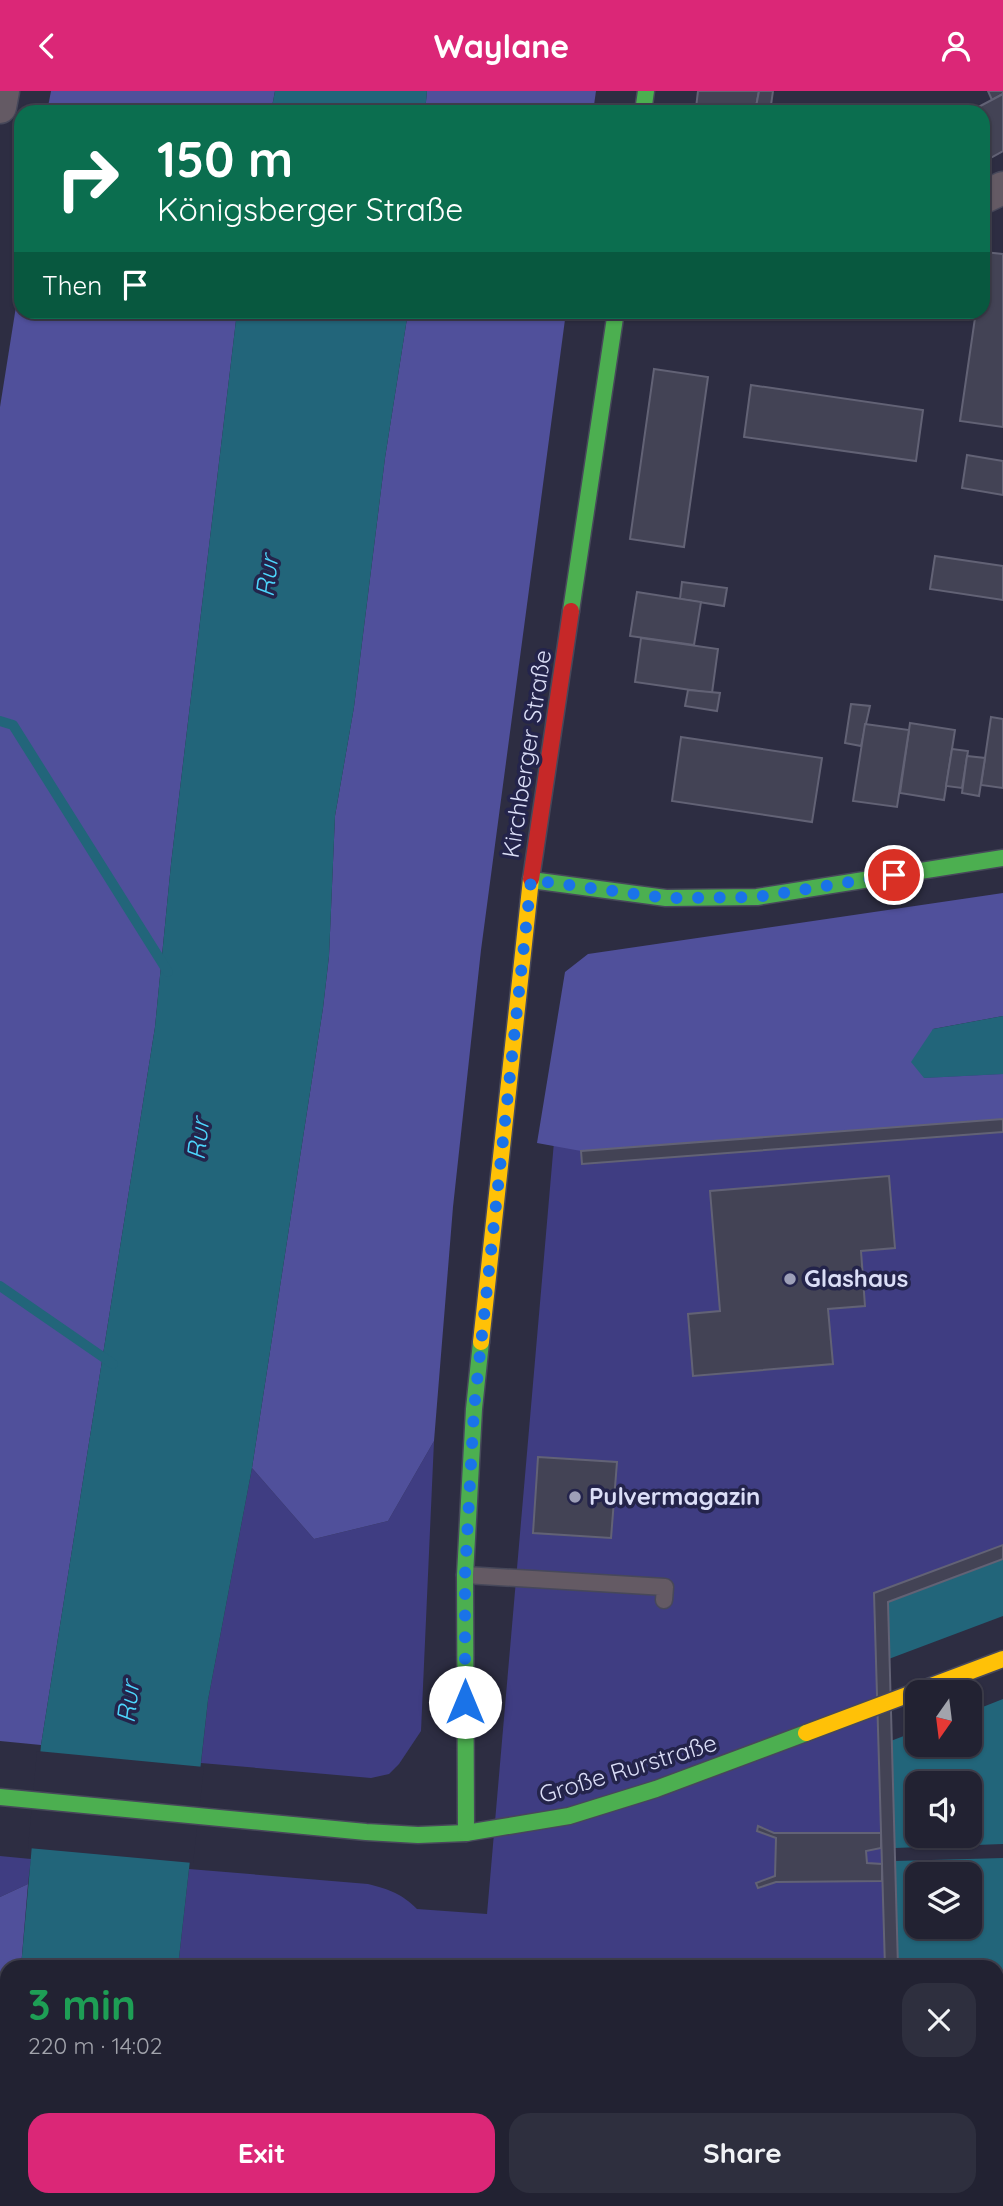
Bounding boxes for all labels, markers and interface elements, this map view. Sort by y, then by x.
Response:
text: Waylane [434,26,569,66]
icon: back [28,27,66,65]
icon: person [937,27,975,65]
text: 150 m [157,128,293,189]
icon: right [42,133,133,224]
text: Königsberger Straße [157,189,463,229]
icon: arrive [116,266,154,304]
text: Then [42,269,102,302]
water label: Rur [248,550,286,599]
street label: Kirchberger Straße [495,648,557,860]
pin [864,845,924,905]
icon: arrive [875,856,913,894]
water label: Rur [179,1113,217,1162]
place label: Glashaus [804,1263,908,1293]
marker: Glashaus [782,1271,798,1287]
place label: Pulvermagazin [589,1481,760,1511]
marker: Pulvermagazin [567,1489,583,1505]
position arrow [428,1665,502,1739]
water label: Rur [109,1676,147,1725]
north arrow [905,1680,982,1757]
map controls [905,1680,982,1939]
street label: Große Rurstraße [535,1727,720,1809]
button: sound [905,1771,982,1848]
button: layers [905,1862,982,1939]
text: 3 min [28,1978,136,2031]
button: close [902,1983,976,2057]
text: 220 m · 14:02 [28,2031,162,2060]
button: Exit [28,2113,495,2193]
button: Share [509,2113,976,2193]

